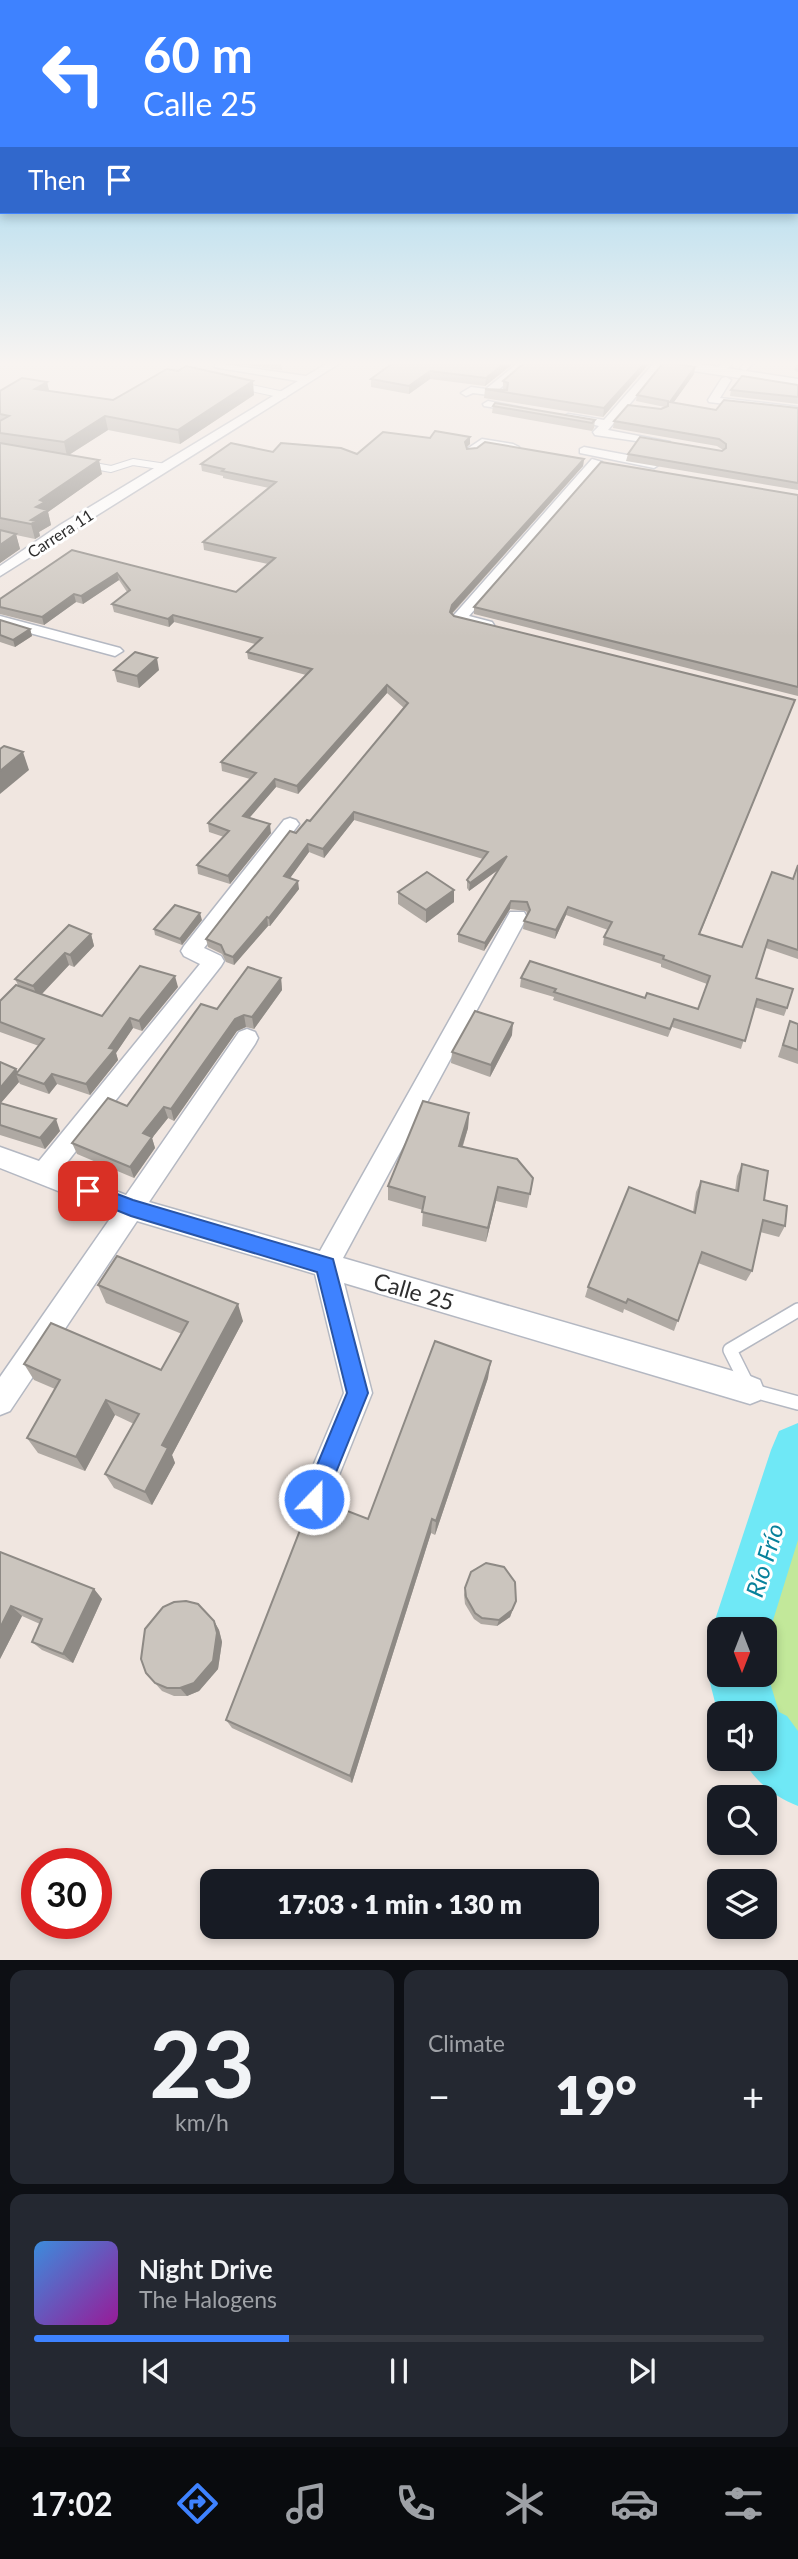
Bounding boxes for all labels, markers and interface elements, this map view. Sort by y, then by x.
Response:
text: 60 m [143,25,253,83]
icon: left [28,28,119,119]
text: Calle 25 [143,84,258,123]
icon: arrive [100,161,138,199]
text: Then [28,164,86,196]
street label: Carrera 11 [23,505,97,561]
pin [58,1161,118,1221]
icon: arrive [69,1172,107,1210]
street label: Calle 25 [371,1266,457,1316]
position arrow [277,1462,351,1536]
water label: Río Frío [739,1520,789,1600]
north arrow [707,1617,777,1687]
map controls [707,1617,777,1939]
button: sound [707,1701,777,1771]
button: search [707,1785,777,1855]
speed limit sign: 30 [21,1848,112,1939]
button: layers [707,1869,777,1939]
text: 17:03 · 1 min · 130 m [277,1888,522,1920]
text: 23 [149,2008,255,2117]
text: Climate [428,2029,505,2057]
text: 19° [555,2064,637,2126]
text: − [428,2073,450,2119]
text: + [742,2073,764,2119]
text: km/h [175,2108,229,2136]
text: Night Drive [139,2253,273,2285]
text: The Halogens [139,2285,277,2313]
icon: previous [137,2352,175,2390]
icon: pause [380,2352,418,2390]
icon: next [623,2352,661,2390]
icon: directions [173,2479,222,2528]
icon: music [282,2479,331,2528]
icon: phone [391,2479,440,2528]
icon: climate [500,2479,549,2528]
icon: car [610,2479,659,2528]
icon: filters [719,2479,768,2528]
text: 17:02 [30,2484,113,2523]

